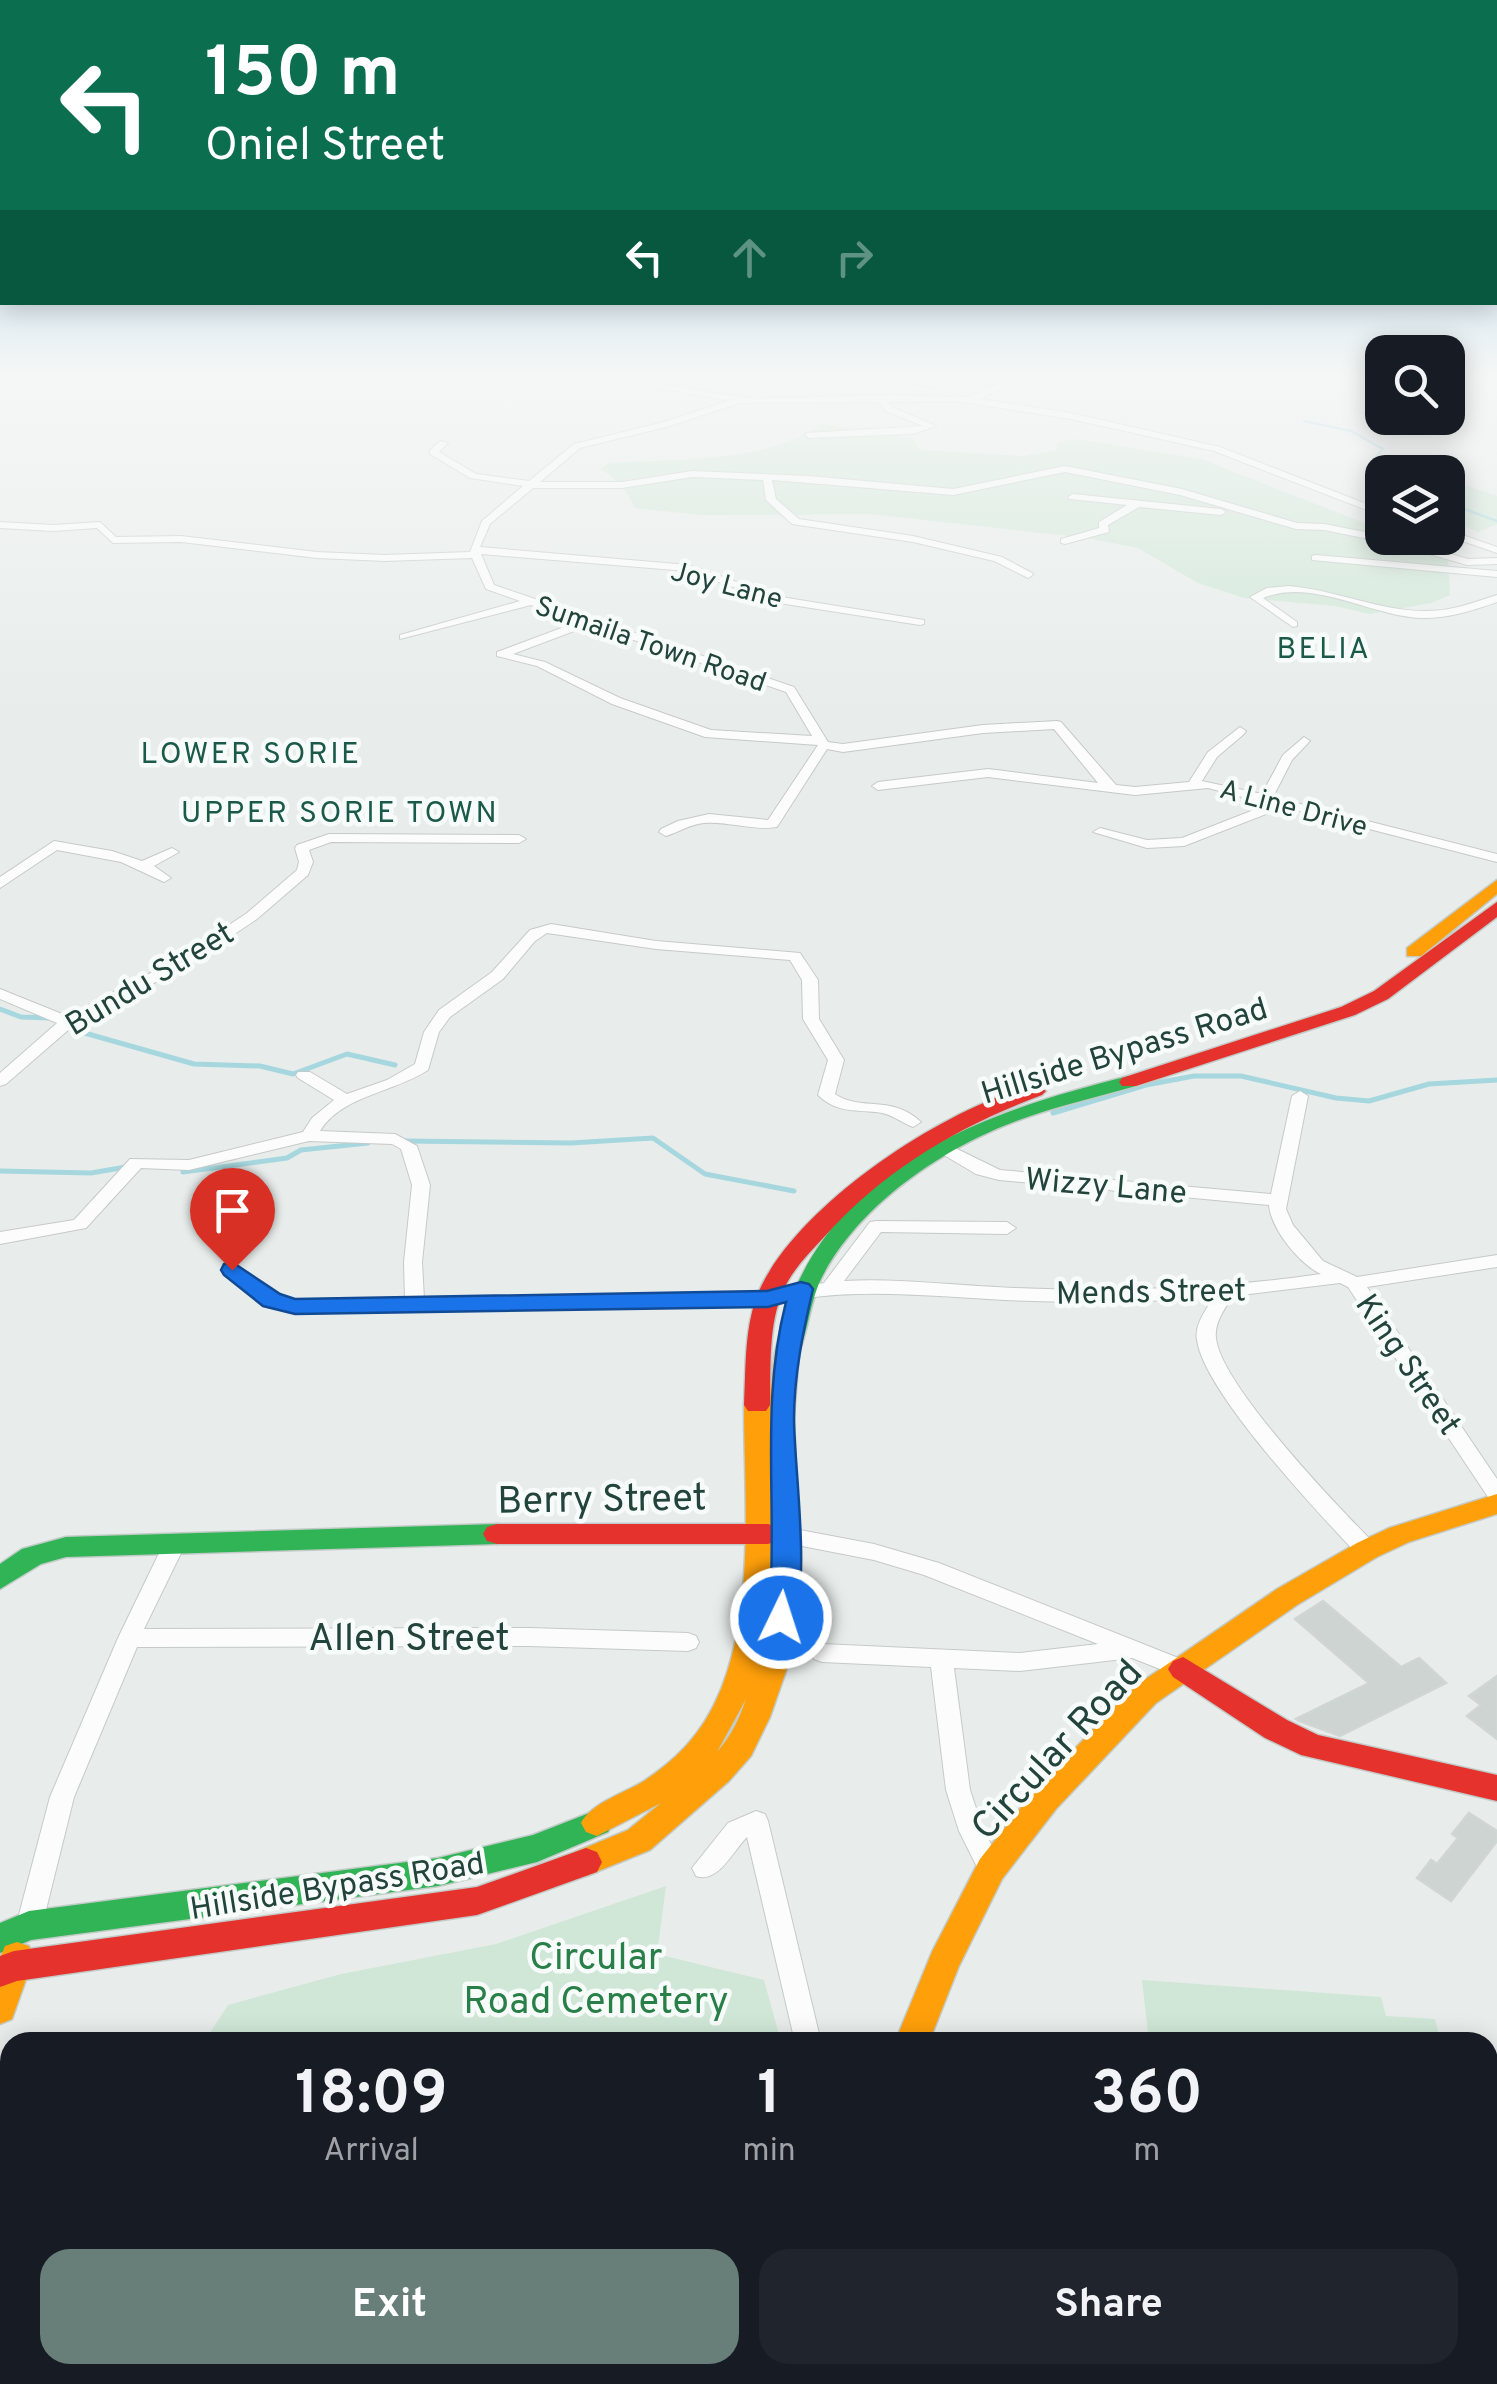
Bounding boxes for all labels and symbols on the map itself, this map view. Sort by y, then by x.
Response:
street label: Joy Lane [666,555,786,619]
street label: Sumaila Town Road [530,589,770,702]
district label: BELIA [1277,632,1371,669]
district label: LOWER SORIE [141,737,361,774]
street label: A Line Drive [1215,773,1371,847]
district label: UPPER SORIE TOWN [181,796,499,833]
street label: Bundu Street [59,915,242,1046]
street label: Hillside Bypass Road [977,990,1273,1115]
street label: Wizzy Lane [1023,1161,1188,1215]
pin [190,1168,275,1271]
street label: Mends Street [1055,1272,1247,1316]
street label: King Street [1345,1288,1468,1444]
street label: Berry Street [497,1475,707,1528]
position arrow [729,1566,833,1670]
street label: Allen Street [308,1616,510,1665]
street label: Circular Road [962,1650,1155,1852]
street label: Hillside Bypass Road [187,1845,488,1931]
park label: Circular Road Cemetery [463,1935,729,2028]

